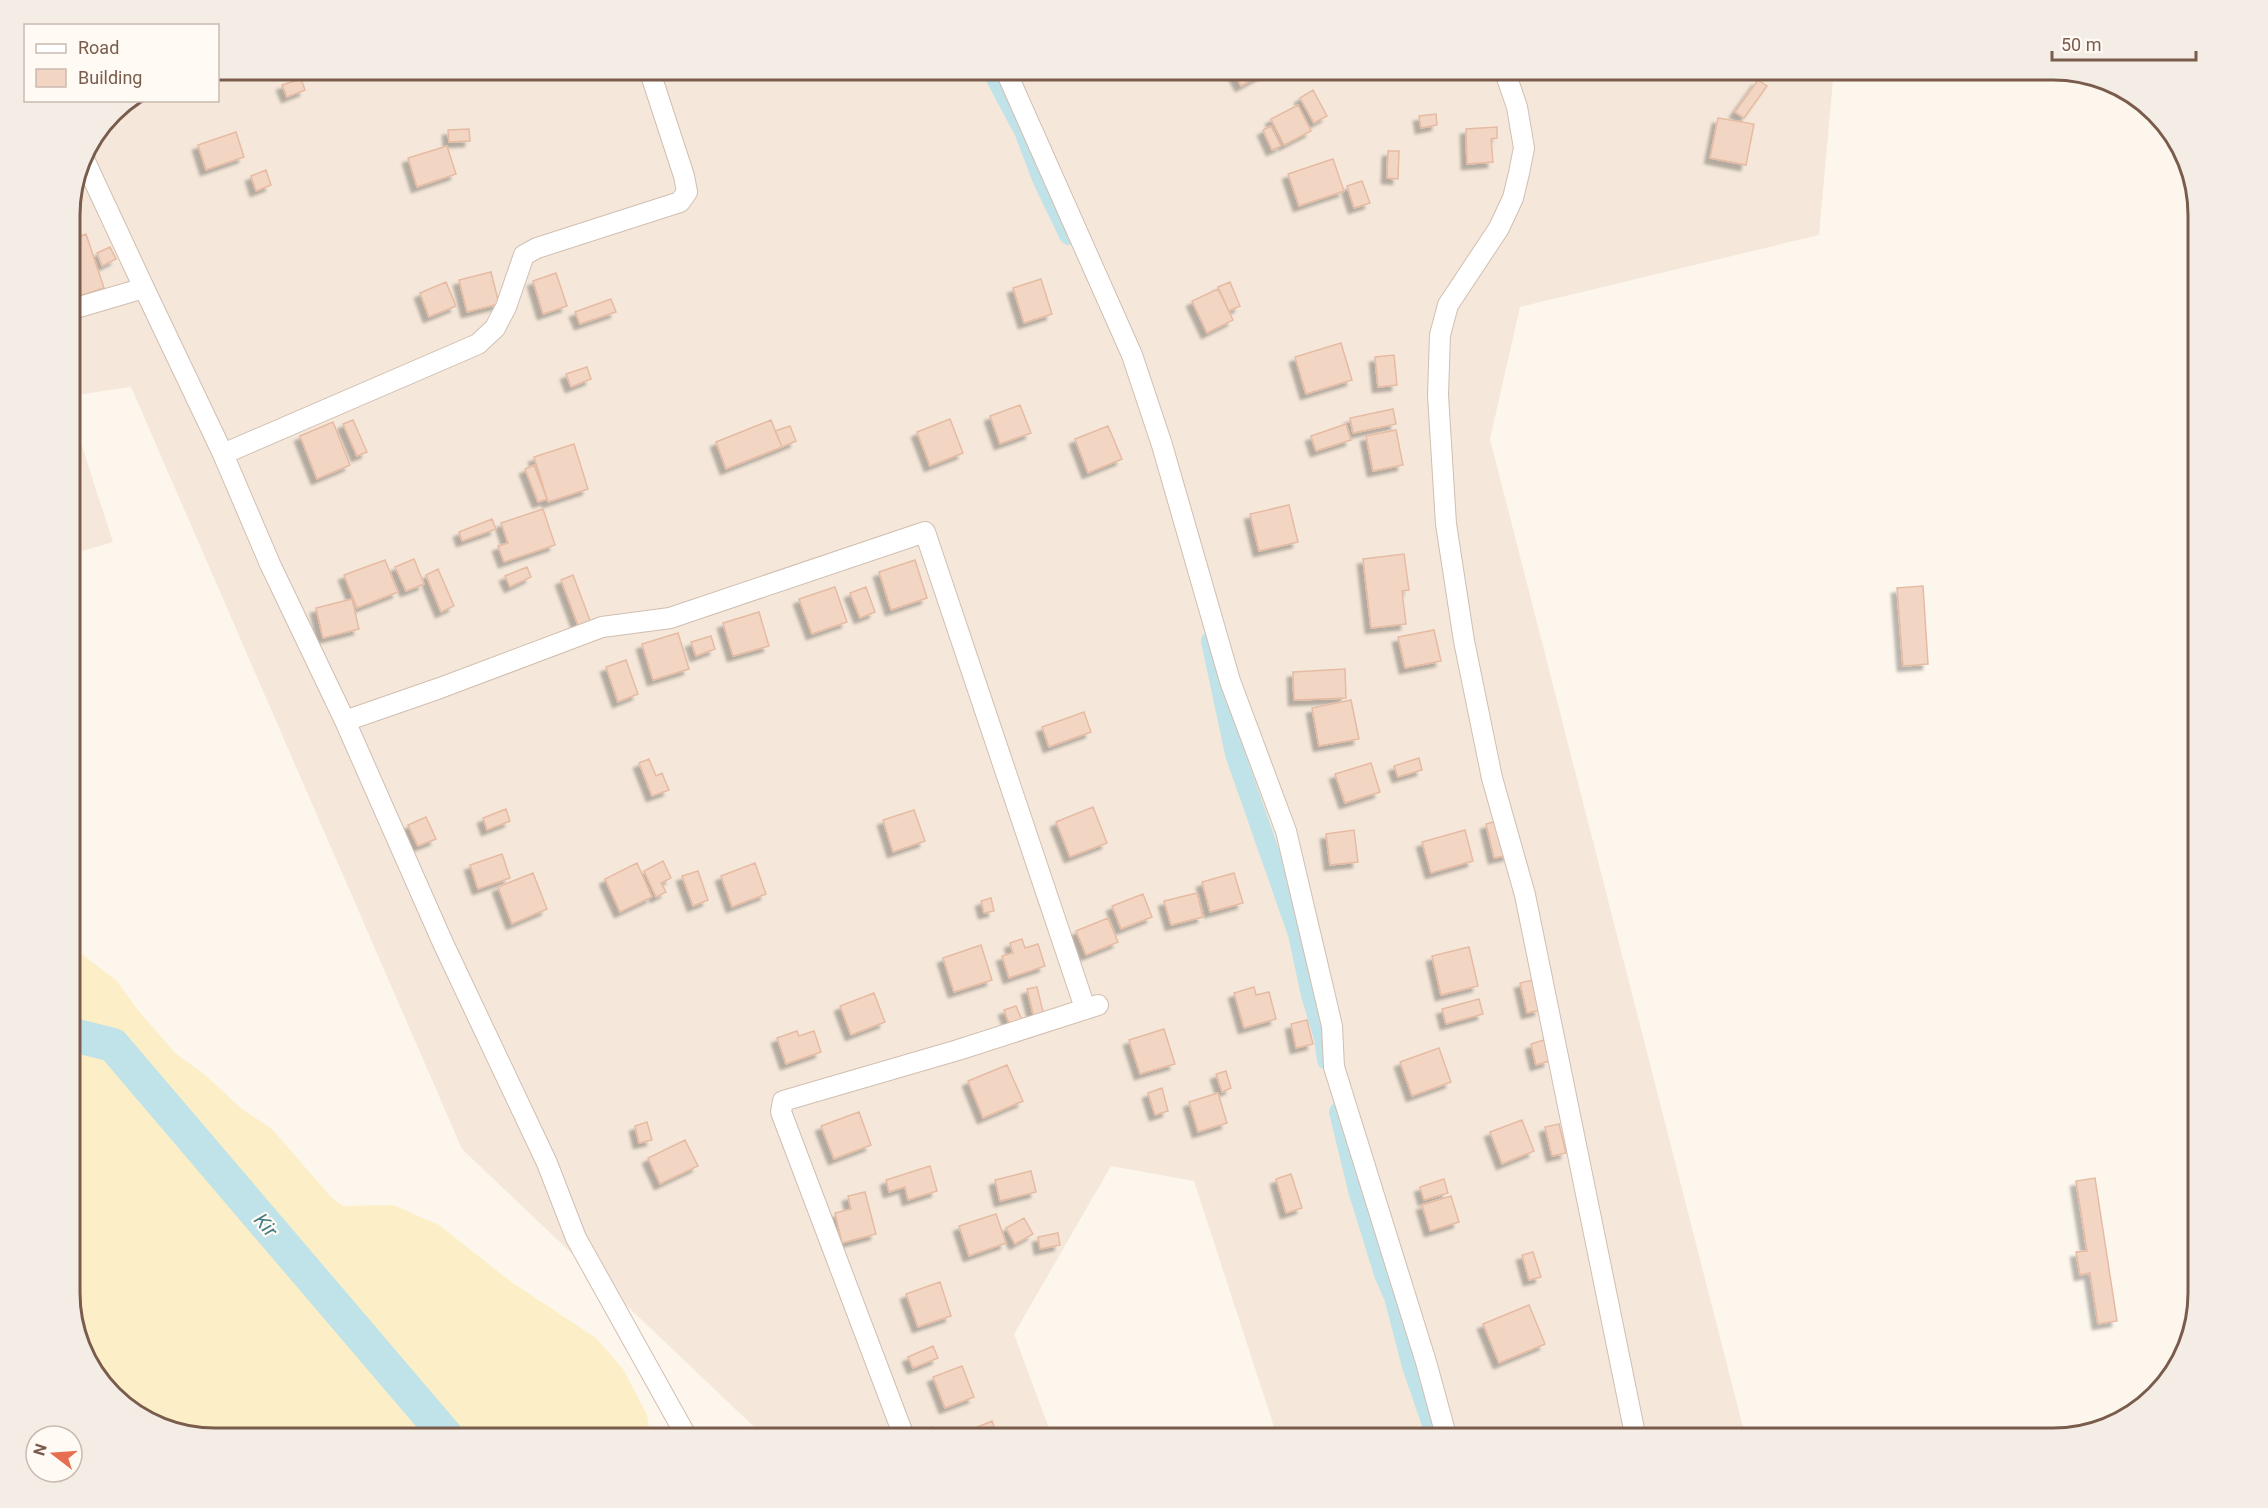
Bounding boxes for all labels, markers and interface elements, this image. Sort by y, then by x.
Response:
legend [24,24,219,102]
scale bar [2052,24,2196,62]
text: 50 m [2061,34,2101,55]
text: Road [78,37,119,58]
text: Building [78,67,142,88]
water label: Kir [249,1208,284,1243]
north arrow [24,1424,84,1484]
text: N [29,1442,51,1458]

